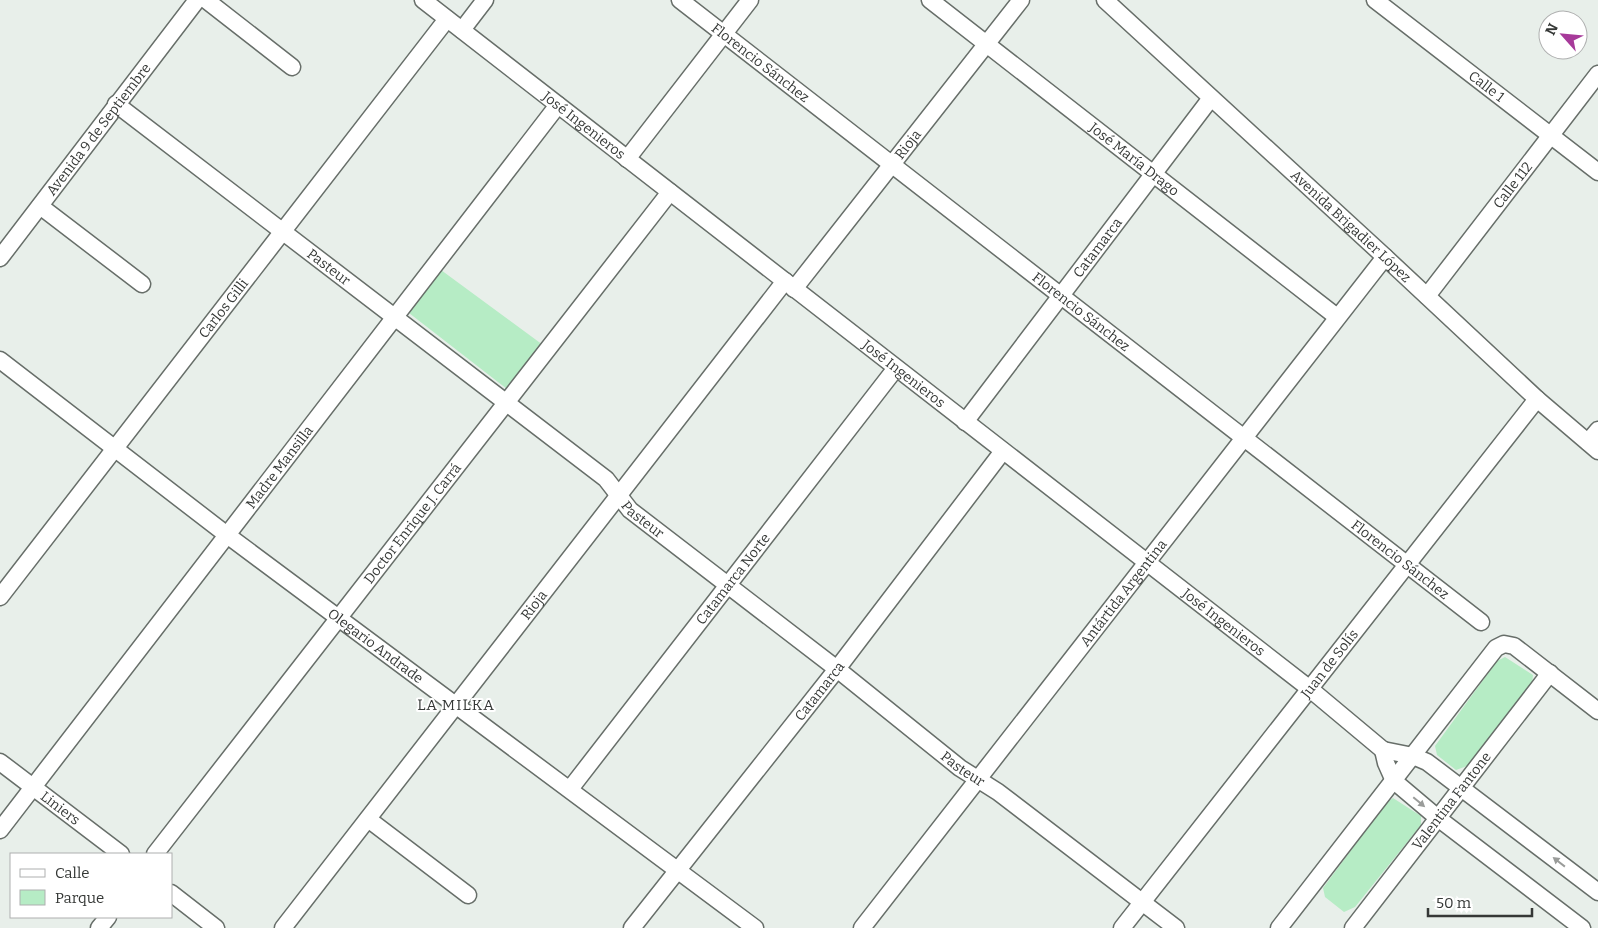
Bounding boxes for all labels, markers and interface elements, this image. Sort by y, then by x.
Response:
north arrow [1538,10,1588,60]
street label: Florencio Sánchez [708,20,813,106]
text: N [1542,20,1562,38]
street label: Avenida 9 de Septiembre [43,60,155,199]
street label: Calle 1 [1465,67,1508,106]
street label: José Ingenieros [538,87,629,163]
street label: José María Drago [1085,119,1182,200]
street label: Rioja [891,126,925,163]
street label: Calle 112 [1490,159,1536,212]
street label: Avenida Brigadier López [1287,167,1415,286]
street label: Catamarca [1070,214,1126,281]
street label: Pasteur [304,245,353,289]
street label: Florencio Sánchez [1029,269,1133,355]
street label: Carlos Gilli [195,275,252,342]
street label: José Ingenieros [858,336,948,411]
street label: Madre Mansilla [243,422,317,512]
street label: Doctor Enrique J. Carrá [360,460,465,587]
street label: Pasteur [617,498,667,542]
street label: Florencio Sánchez [1348,517,1452,603]
street label: Catamarca Norte [693,530,774,628]
street label: Antártida Argentina [1077,536,1171,650]
street label: José Ingenieros [1178,584,1268,660]
street label: Rioja [517,587,551,623]
street label: Olegario Andrade [324,605,427,687]
street label: Juan de Solís [1297,626,1362,702]
street label: Catamarca [791,658,849,724]
district label: LA MILKA [417,696,495,714]
street label: Pasteur [937,748,988,790]
street label: Valentina Fantone [1409,749,1495,853]
street label: Liniers [37,788,83,829]
one-way arrow [1413,796,1425,808]
legend [10,853,172,918]
one-way arrow [1552,857,1566,867]
text: Calle [55,864,89,882]
scale bar [1428,886,1532,918]
text: Parque [55,889,104,907]
text: 50 m [1436,894,1472,912]

